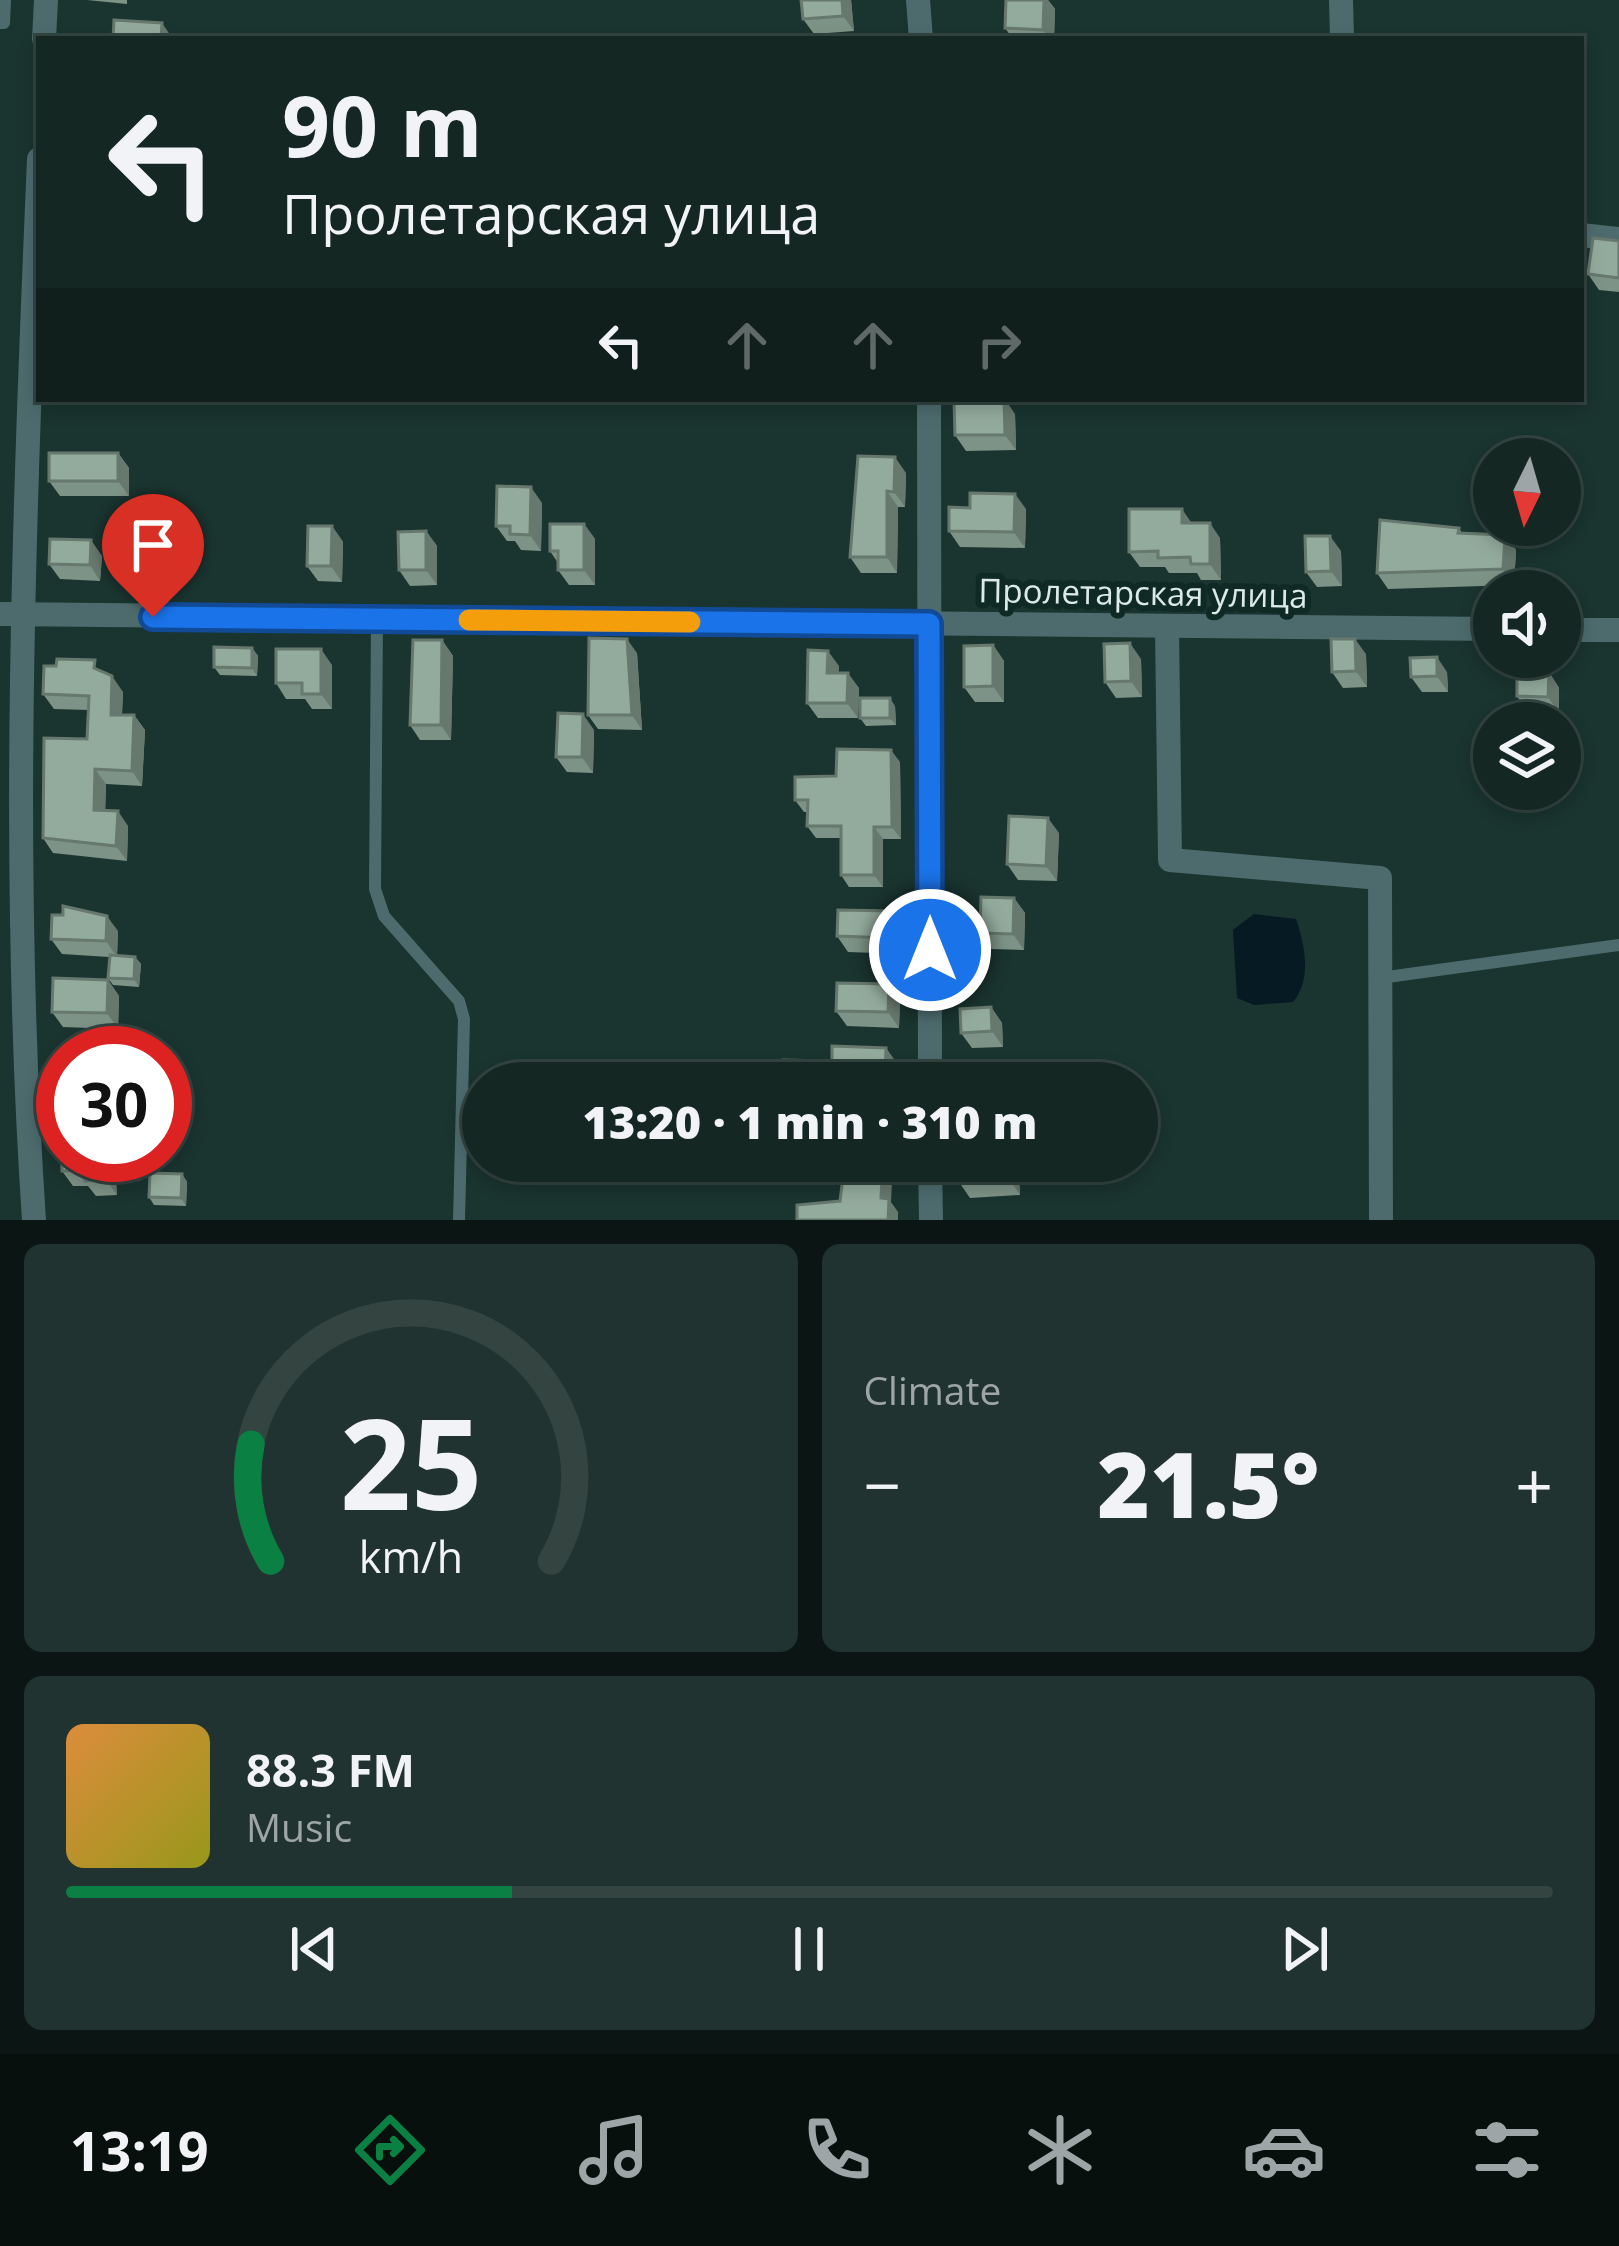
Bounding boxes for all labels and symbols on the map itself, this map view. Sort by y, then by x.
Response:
north arrow [1473,438,1581,546]
pin [102,494,204,617]
street label: Пролетарская улица [978,567,1308,618]
position arrow [867,887,993,1013]
speed limit sign: 30 [36,1026,192,1182]

